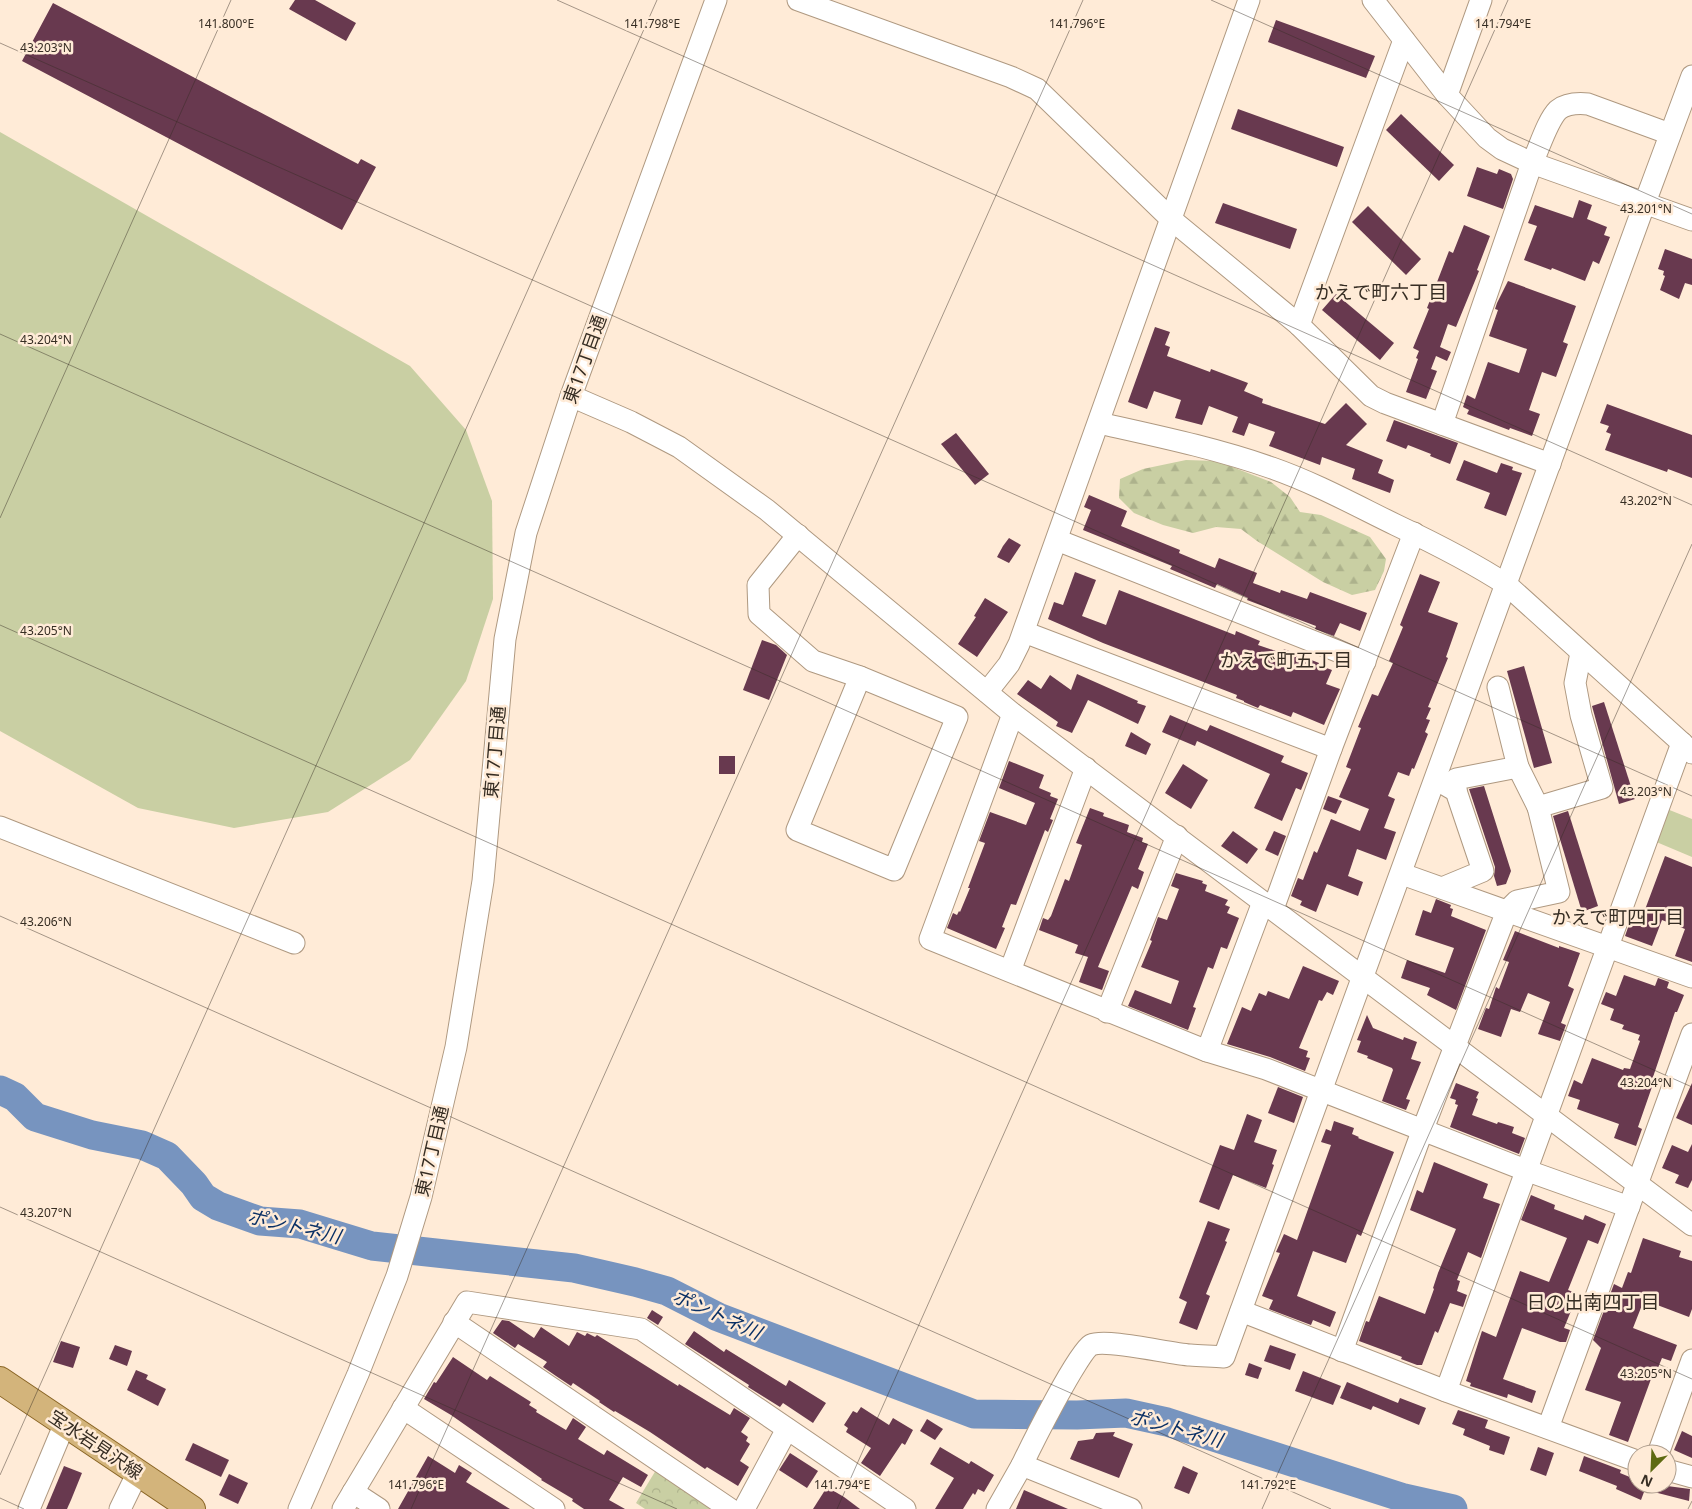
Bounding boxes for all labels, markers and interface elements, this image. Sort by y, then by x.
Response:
text: 141.800°E [198,15,254,32]
text: 141.798°E [624,15,680,32]
text: 141.796°E [1049,15,1105,32]
text: 141.794°E [1475,15,1531,32]
text: 43.203°N [20,39,72,56]
text: 43.201°N [1620,200,1672,217]
district label: かえで町六丁目 [1315,279,1447,305]
street label: 東17丁目通 [557,311,611,407]
text: 43.204°N [20,331,72,348]
text: 43.202°N [1620,492,1672,509]
text: 43.205°N [20,622,72,639]
district label: かえで町五丁目 [1220,647,1352,673]
street label: 東17丁目通 [478,705,510,799]
text: 43.203°N [1620,783,1672,800]
district label: かえで町四丁目 [1552,904,1684,930]
text: 43.206°N [20,913,72,930]
text: 43.204°N [1620,1074,1672,1091]
street label: 東17丁目通 [409,1103,453,1199]
water label: ポントネ川 [245,1203,345,1250]
text: 43.207°N [20,1204,72,1221]
water label: ポントネ川 [668,1283,768,1346]
district label: 日の出南四丁目 [1526,1289,1660,1315]
text: 43.205°N [1620,1365,1672,1382]
water label: ポントネ川 [1127,1403,1227,1453]
street label: 宝水岩見沢線 [45,1404,147,1484]
north arrow [1627,1444,1677,1494]
text: N [1637,1470,1656,1492]
text: 141.796°E [388,1476,444,1493]
text: 141.794°E [814,1476,870,1493]
text: 141.792°E [1240,1476,1296,1493]

